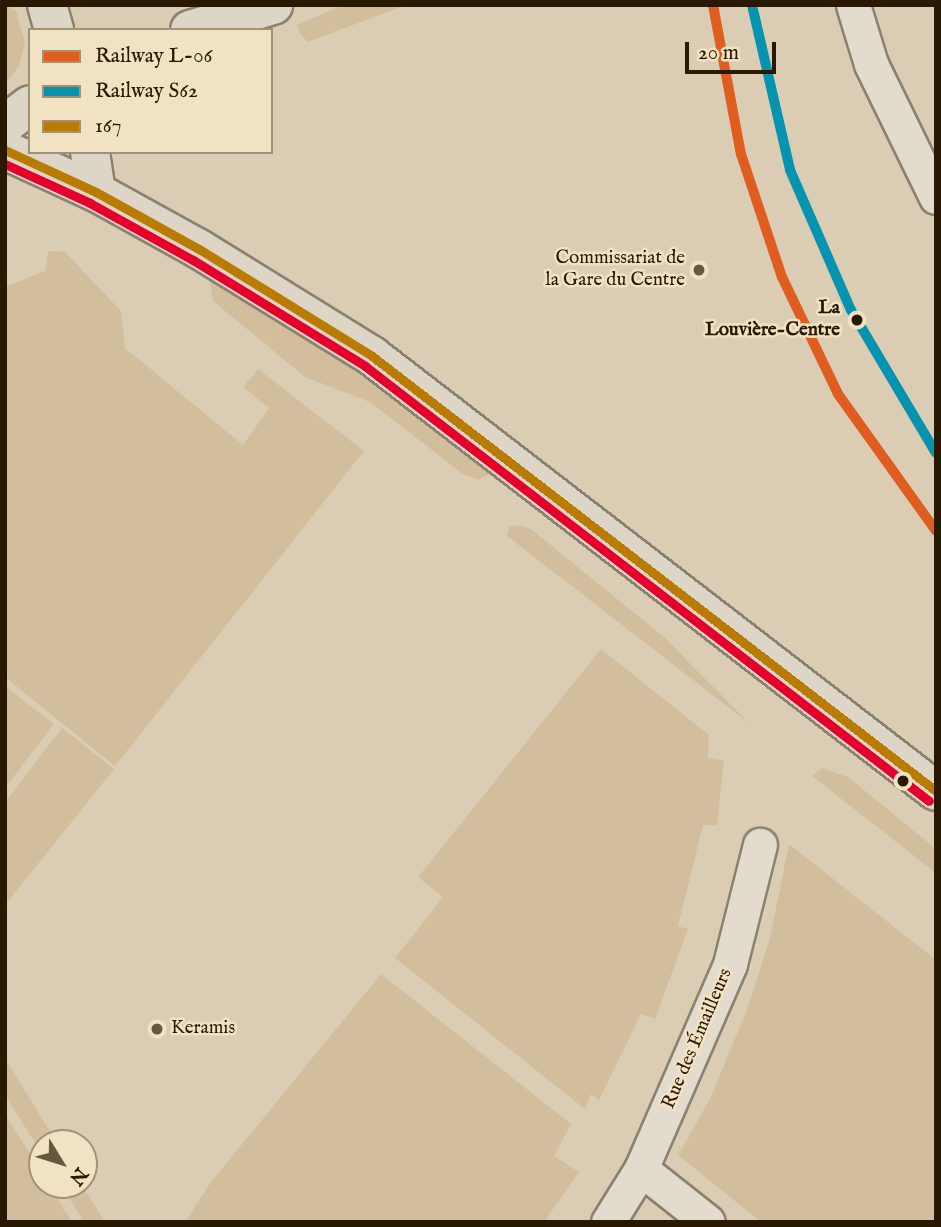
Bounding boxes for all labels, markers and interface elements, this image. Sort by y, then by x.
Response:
legend [28,28,273,154]
scale bar [689,28,780,72]
text: 20 m [698,40,739,67]
text: Railway L-06 [95,43,212,70]
text: Railway S62 [95,78,198,105]
text: 167 [95,113,122,140]
place label: Commissariat de la Gare du Centre [546,248,685,292]
marker: Commissariat de la Gare du Centre [691,262,707,278]
place label: La Louvière-Centre [705,298,840,342]
marker: La Louvière-Centre [846,309,868,331]
unlabelled marker [896,774,910,788]
street label: Rue des Émailleurs [658,965,738,1113]
place label: Keramis [171,1018,235,1040]
marker: Keramis [149,1021,165,1037]
north arrow [28,1129,98,1199]
text: N [63,1162,92,1190]

